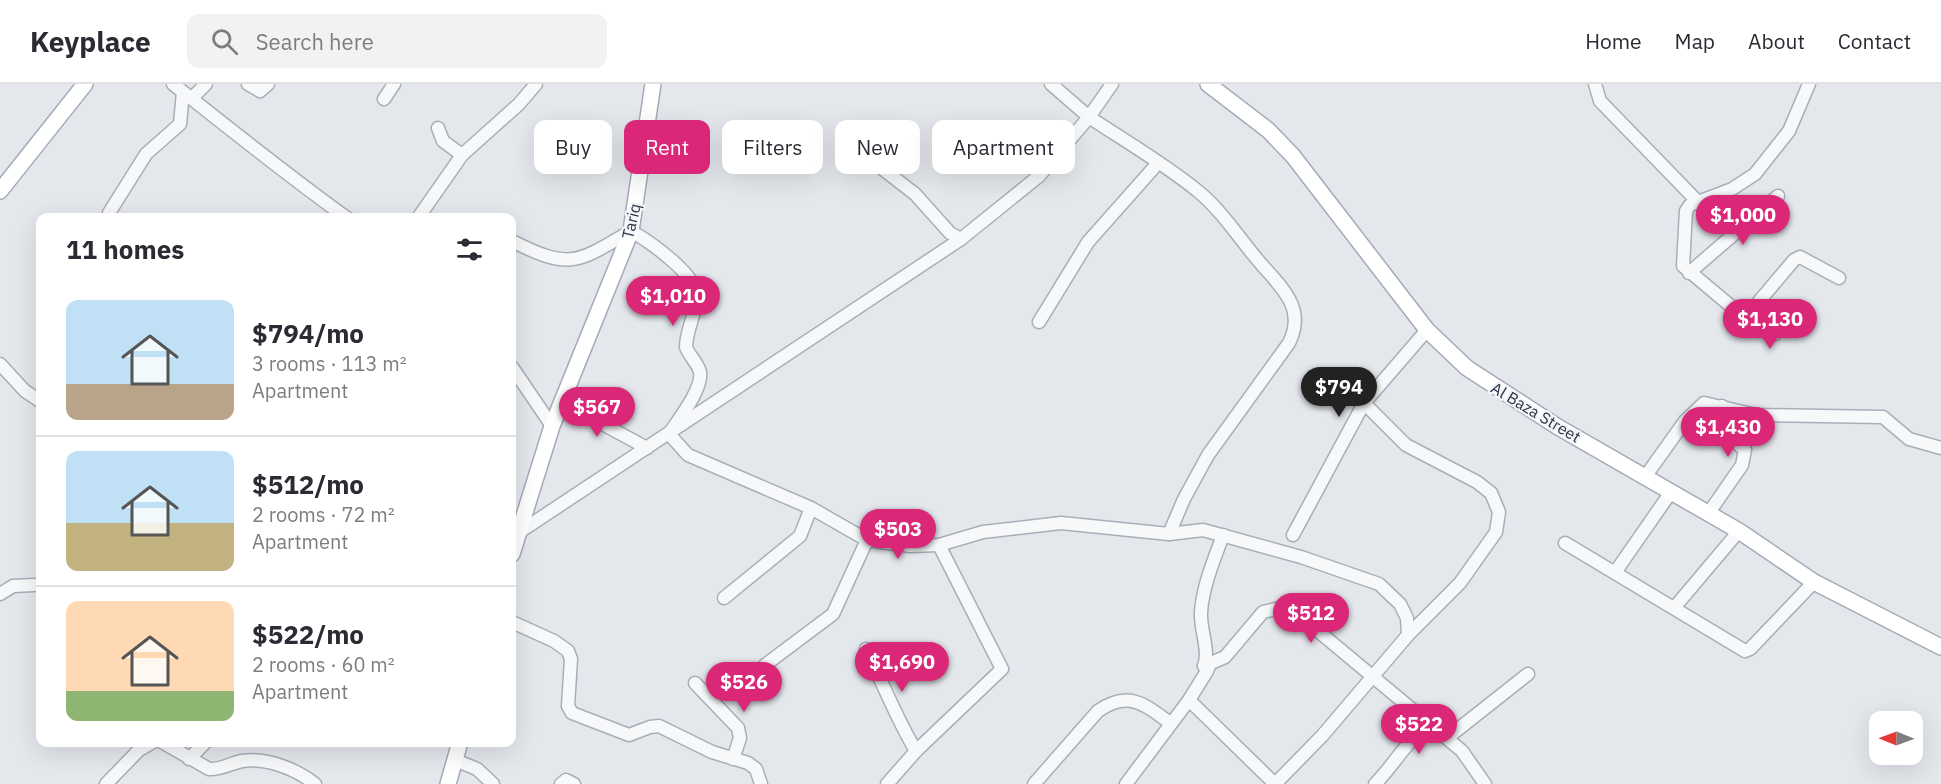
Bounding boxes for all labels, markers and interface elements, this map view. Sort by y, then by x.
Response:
search box [187,14,607,68]
text: Keyplace [30,23,151,60]
icon: search [208,25,241,58]
text: Search here [256,27,374,56]
text: Home [1585,27,1642,55]
text: Map [1675,27,1715,55]
text: About [1748,27,1805,55]
text: Contact [1838,27,1911,55]
chip: Buy [534,120,612,174]
chip: Rent [624,120,710,174]
chip: Filters [722,120,823,174]
chip: New [835,120,920,174]
chip: Apartment [932,120,1075,174]
pin: $1,000 [1694,195,1792,246]
street label: Tariq [617,201,645,241]
text: $1,000 [1710,201,1776,228]
text: 11 homes [66,232,184,266]
icon: filters [453,233,486,266]
pin: $1,010 [624,276,722,327]
text: $1,010 [640,282,706,309]
pin: $1,130 [1721,299,1819,350]
text: $1,130 [1737,305,1803,332]
text: $794/mo [252,316,364,350]
icon: home [114,324,186,396]
text: 3 rooms · 113 m² [252,350,407,377]
pin: $794 [1303,367,1375,418]
text: $794 [1315,373,1363,400]
text: Apartment [252,377,348,404]
street label: Al Baza Street [1488,377,1584,447]
pin: $567 [561,387,633,438]
text: $567 [573,393,621,420]
pin: $1,430 [1679,407,1777,458]
text: $1,430 [1695,413,1761,440]
text: $512/mo [252,467,364,501]
icon: home [114,475,186,547]
text: 2 rooms · 72 m² [252,501,395,528]
pin: $503 [862,509,934,560]
text: $503 [874,515,922,542]
text: Apartment [252,528,348,555]
pin: $512 [1275,593,1347,644]
text: $512 [1287,599,1335,626]
text: $522/mo [252,617,364,651]
icon: home [114,625,186,697]
pin: $1,690 [853,642,951,693]
text: $1,690 [869,648,935,675]
text: 2 rooms · 60 m² [252,651,395,678]
pin: $526 [708,662,780,713]
text: $526 [720,668,768,695]
text: Apartment [252,678,348,705]
pin: $522 [1383,704,1455,755]
text: $522 [1395,710,1443,737]
north arrow [1869,711,1923,765]
map controls [1869,711,1923,765]

